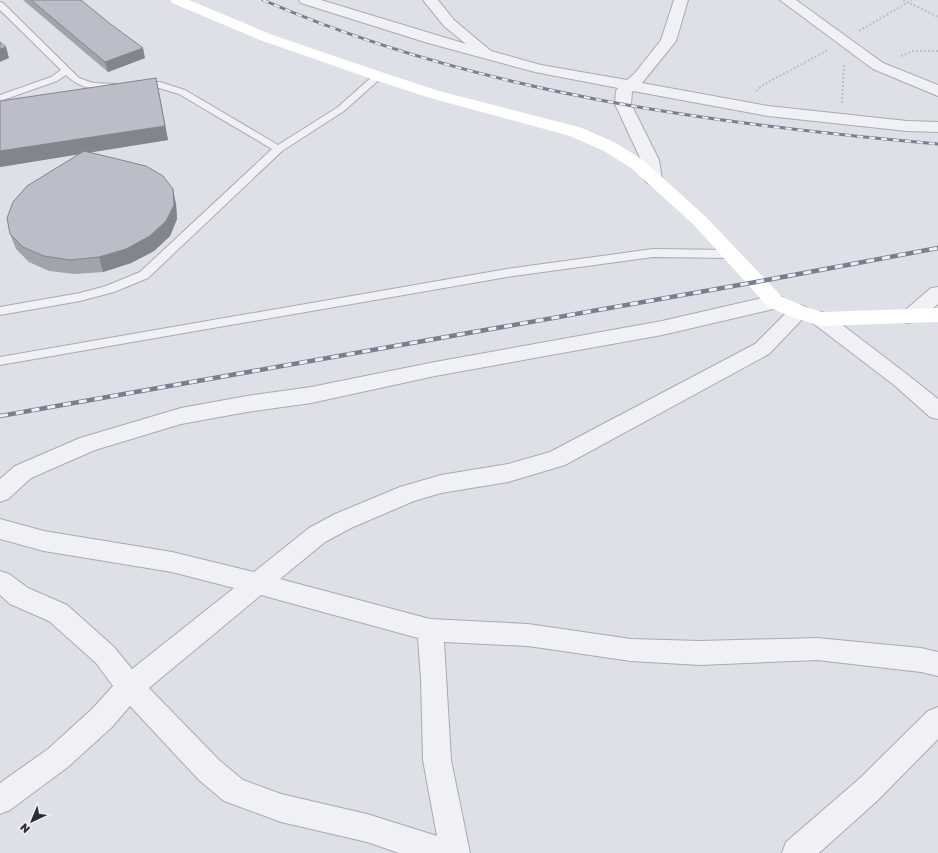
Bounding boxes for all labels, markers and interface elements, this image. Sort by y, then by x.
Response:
north arrow [12,801,52,841]
text: N [17,821,32,836]

